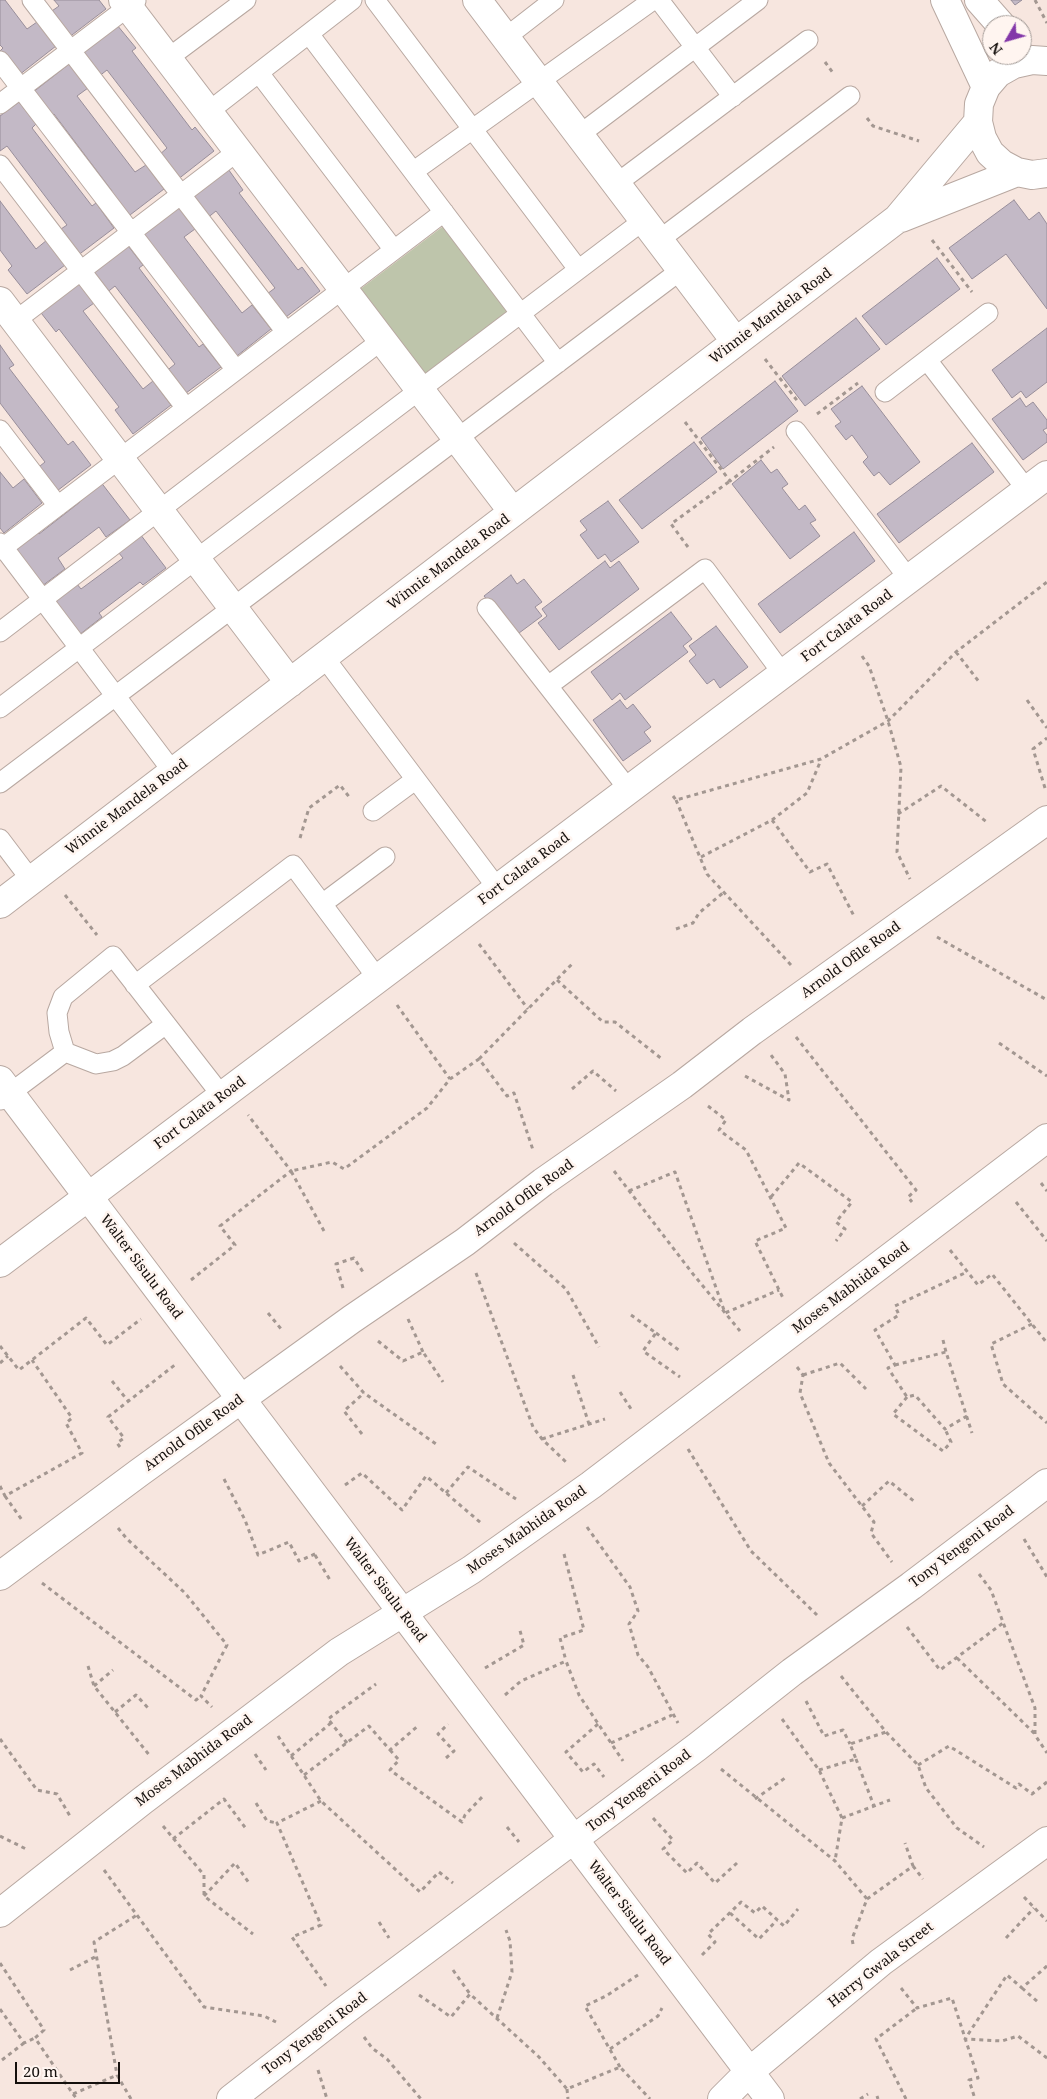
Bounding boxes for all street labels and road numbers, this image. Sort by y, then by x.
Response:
street label: Winnie Mandela Road [707,265,835,367]
street label: Winnie Mandela Road [385,511,513,613]
street label: Fort Calata Road [798,586,896,666]
street label: Winnie Mandela Road [63,756,191,858]
street label: Fort Calata Road [475,829,573,909]
street label: Arnold Ofile Road [798,918,904,1002]
street label: Fort Calata Road [151,1073,249,1153]
street label: Arnold Ofile Road [471,1156,577,1240]
street label: Walter Sisulu Road [96,1211,186,1323]
street label: Moses Mabhida Road [789,1239,913,1337]
street label: Arnold Ofile Road [141,1391,247,1475]
street label: Moses Mabhida Road [464,1482,590,1578]
street label: Tony Yengeni Road [906,1502,1018,1592]
street label: Walter Sisulu Road [340,1534,430,1646]
street label: Moses Mabhida Road [132,1712,256,1810]
street label: Tony Yengeni Road [583,1746,695,1836]
street label: Walter Sisulu Road [584,1857,674,1969]
street label: Harry Gwala Street [825,1919,937,2011]
street label: Tony Yengeni Road [259,1989,371,2079]

